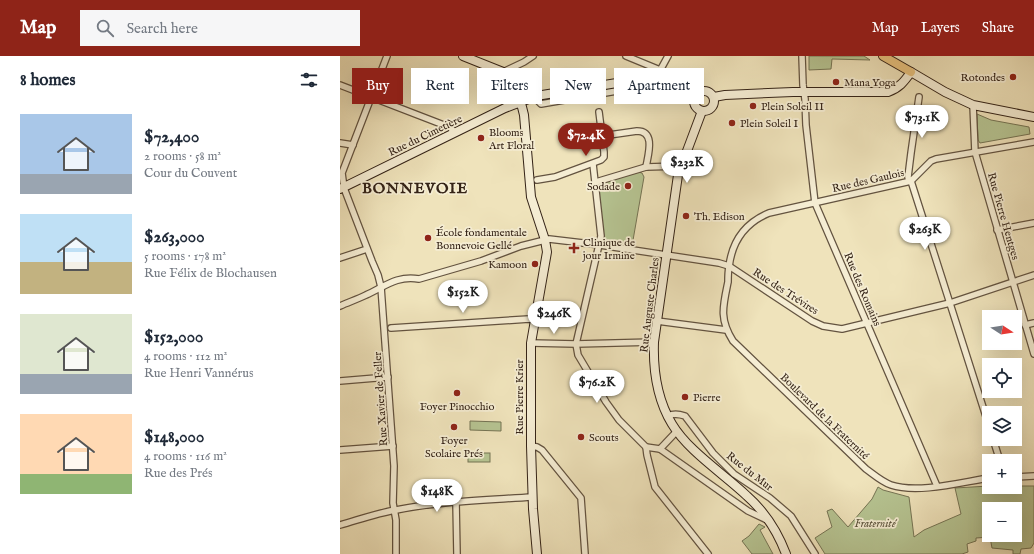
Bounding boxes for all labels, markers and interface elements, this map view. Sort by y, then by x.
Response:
search box [80,10,360,46]
text: Map [20,16,56,40]
icon: search [94,17,116,39]
text: Search here [126,19,198,38]
text: Map [872,19,899,37]
text: Layers [921,19,960,37]
text: Share [982,19,1014,37]
chip: Buy [352,68,403,104]
chip: Rent [411,68,469,104]
chip: Filters [477,68,542,104]
chip: New [550,68,606,104]
chip: Apartment [614,68,704,104]
icon: filters [298,69,320,91]
text: 8 homes [20,70,75,91]
place label: Rotondes [960,71,1005,85]
marker: Rotondes [1008,72,1018,82]
place label: Mana Yoga [844,76,896,90]
marker: Mana Yoga [831,77,841,87]
place label: Plein Soleil II [761,100,824,114]
marker: Plein Soleil II [748,101,758,111]
pin: $73.1K [889,105,955,139]
text: $73.1K [904,109,940,126]
street label: Rue du Cimetière [386,112,465,160]
place label: Plein Soleil I [740,117,798,131]
marker: Plein Soleil I [727,118,737,128]
pin: $72.4K [553,123,619,157]
place label: Blooms Art Floral [488,126,534,153]
text: $72,400 [144,127,199,148]
text: $72.4K [567,127,605,144]
icon: home [52,130,100,178]
marker: Blooms Art Floral [476,133,486,143]
text: 2 rooms · 58 m² [144,148,221,165]
pin: $232K [659,150,715,184]
text: $232K [670,154,704,171]
text: Cour du Couvent [144,165,237,182]
street label: Rue des Gaulois [831,166,906,196]
street label: Rue Pierre Hentges [984,171,1022,262]
district label: BONNEVOIE [362,179,468,198]
place label: Sodade [587,180,620,194]
marker: Sodade [623,181,633,191]
place label: Th. Edison [694,210,745,224]
marker: Th. Edison [681,211,691,221]
pin: $263K [897,217,953,251]
text: $263K [908,221,942,238]
place label: École fondamentale Bonnevoie Gellé [436,226,527,253]
text: $263,000 [144,227,205,248]
icon: home [52,230,100,278]
marker: École fondamentale Bonnevoie Gellé [423,233,433,243]
place label: Clinique de jour Irmine [582,236,635,263]
marker: Clinique de jour Irmine [568,242,580,254]
text: 5 rooms · 178 m² [144,248,226,265]
street label: Rue des Romains [840,250,884,329]
street label: Rue Auguste Charles [637,257,663,354]
place label: Kamoon [488,258,527,272]
marker: Kamoon [530,259,540,269]
text: Rue Félix de Blochausen [144,265,277,282]
street label: Rue des Trévires [750,265,821,318]
pin: $152K [435,280,491,314]
text: $152K [447,284,479,301]
pin: $246K [526,301,582,335]
text: $246K [537,305,571,322]
north arrow [982,310,1022,350]
map controls [982,310,1022,542]
text: $152,000 [144,327,203,348]
icon: home [52,330,100,378]
text: 4 rooms · 112 m² [144,348,227,365]
street label: Rue Xavier de Feller [371,351,391,447]
button: locate [982,358,1022,398]
street label: Rue Pierre Krier [513,359,527,435]
text: Rue Henri Vannérus [144,365,254,382]
pin: $76.2K [564,370,630,404]
street label: Boulevard de la Fraternité [777,371,872,463]
text: $76.2K [578,374,616,391]
marker: Foyer Pinocchio [452,388,462,398]
place label: Pierre [693,391,720,405]
marker: Pierre [680,392,690,402]
place label: Foyer Pinocchio [420,400,494,414]
button: layers [982,406,1022,446]
marker: Foyer Scolaire Prés [449,422,459,432]
text: $148,000 [144,427,204,448]
icon: home [52,430,100,478]
place label: Scouts [589,431,619,445]
marker: Scouts [576,432,586,442]
place label: Foyer Scolaire Prés [425,434,483,461]
text: 4 rooms · 116 m² [144,448,227,465]
street label: Rue du Mur [723,449,776,494]
button: + [982,454,1022,494]
text: Rue des Prés [144,465,213,482]
pin: $148K [409,479,465,513]
text: $148K [421,483,453,500]
button: − [982,502,1022,542]
park label: Fraternité [854,517,898,531]

